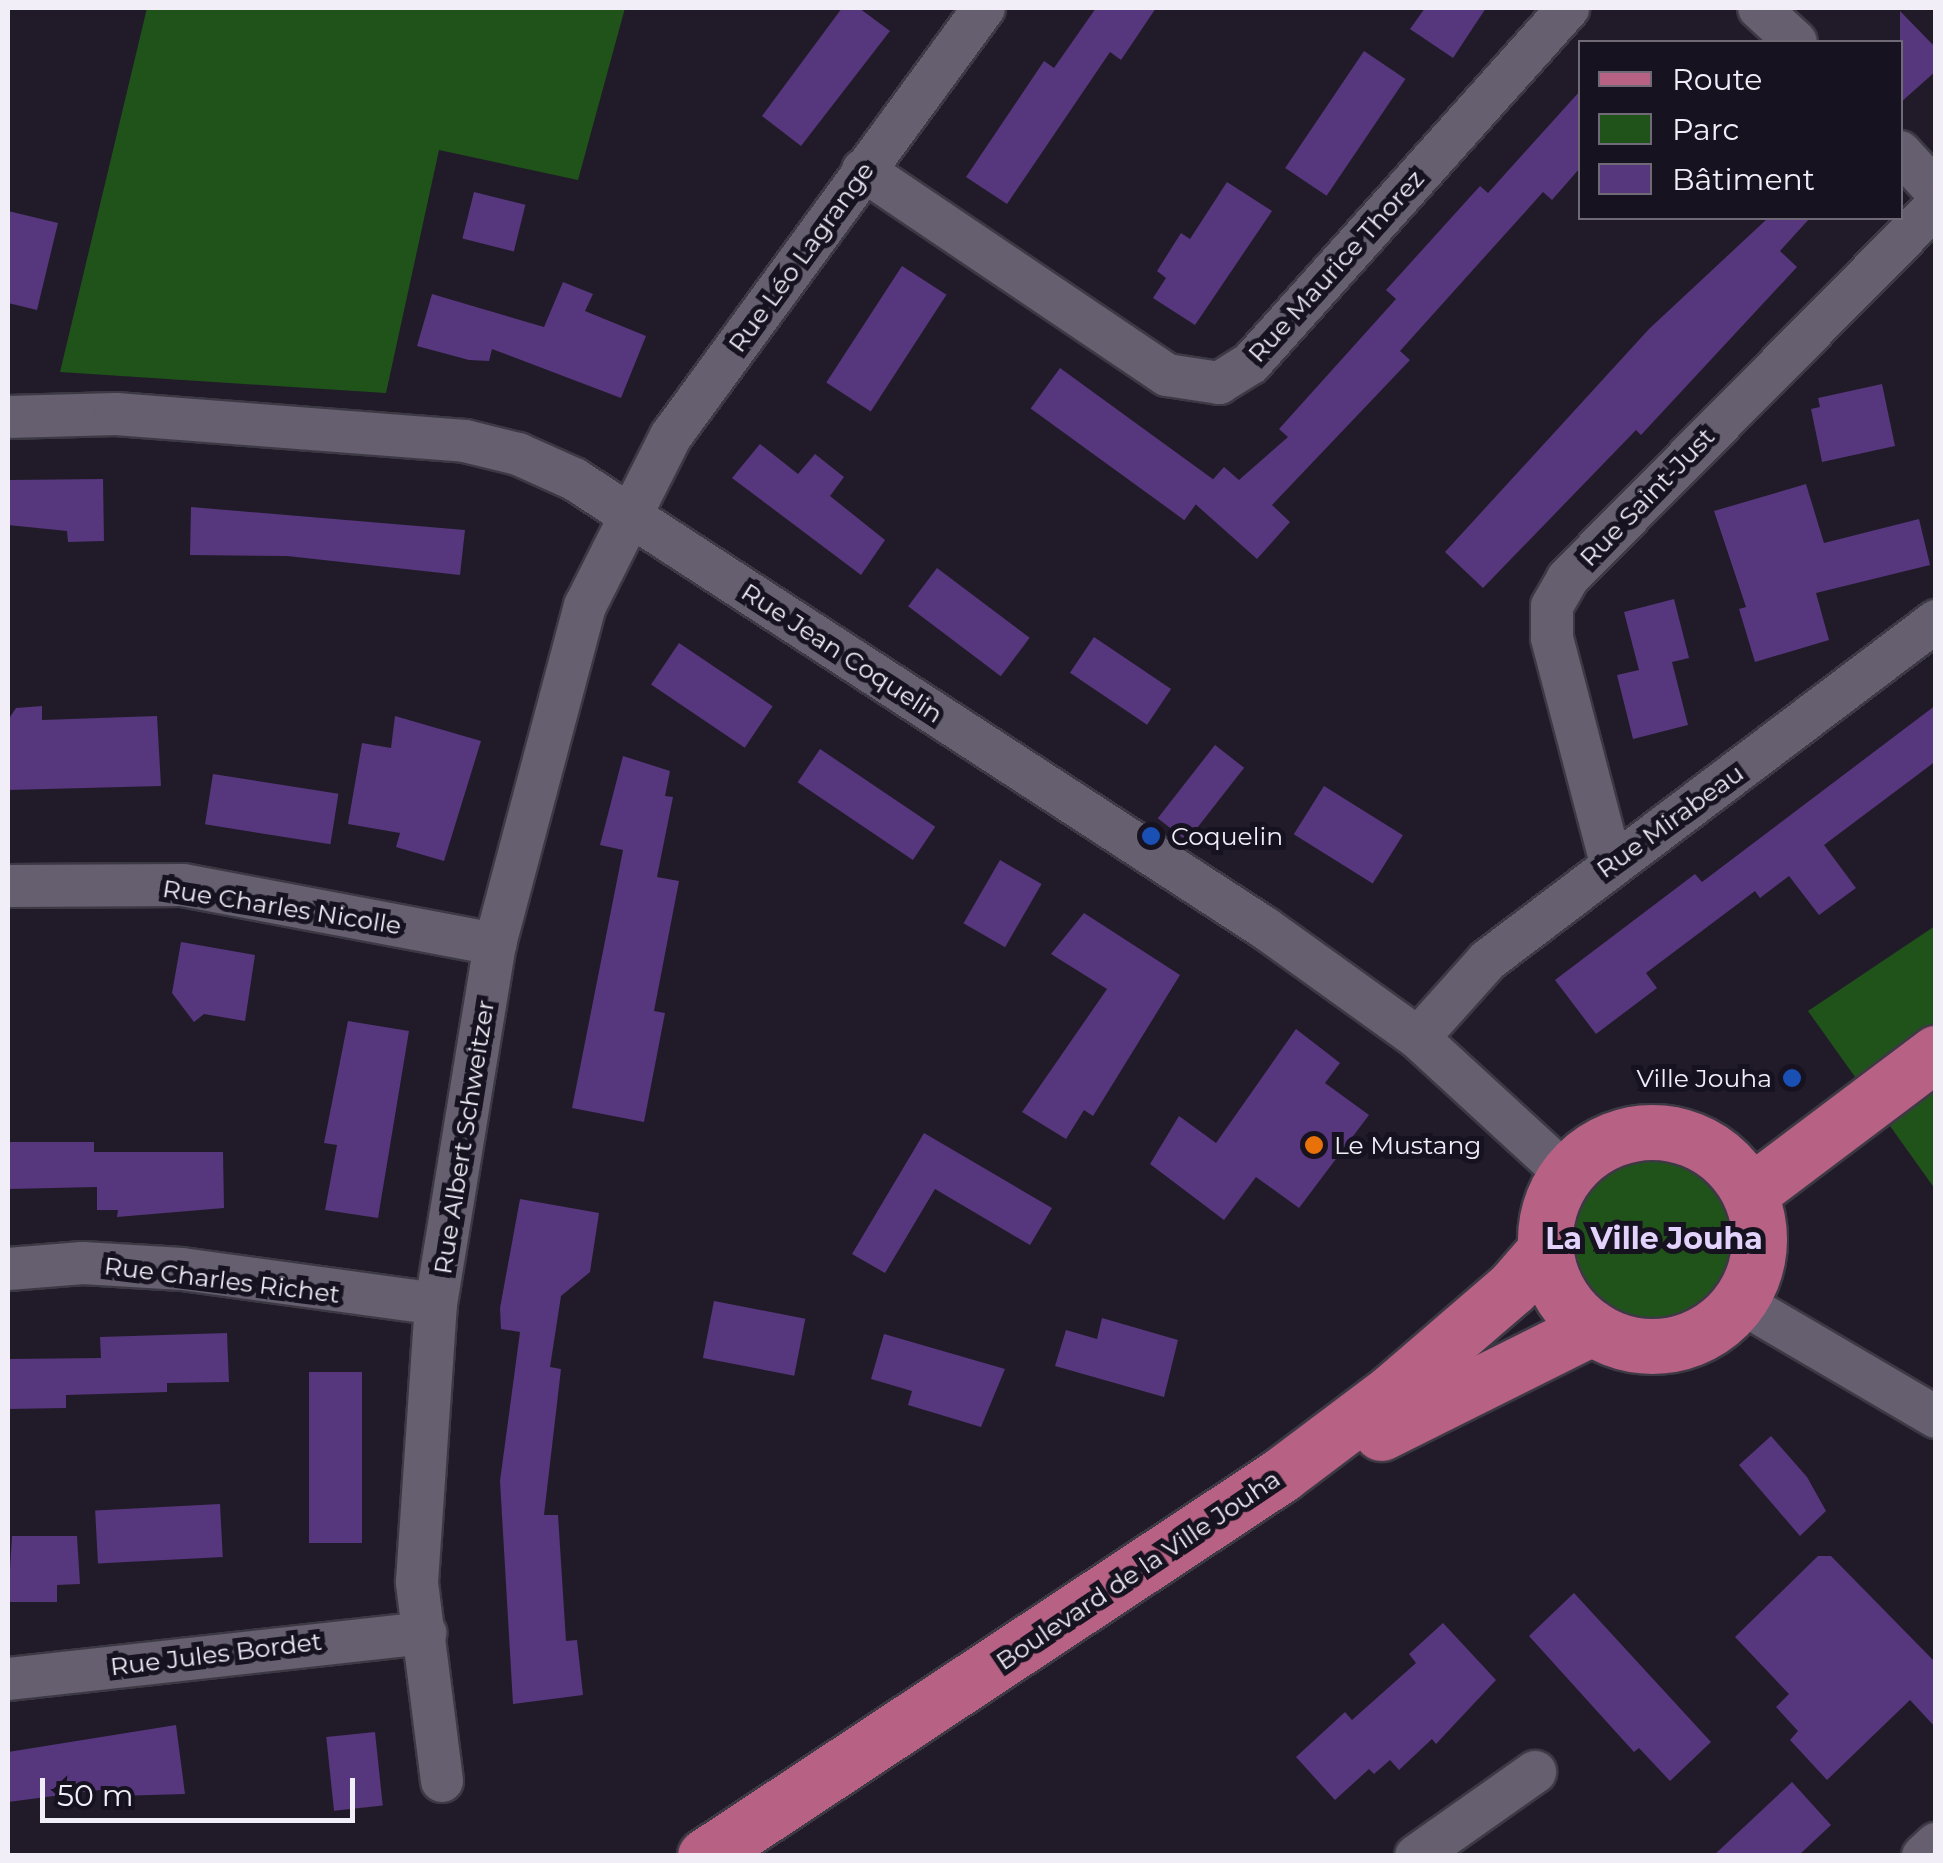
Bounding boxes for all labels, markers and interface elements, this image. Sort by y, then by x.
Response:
legend [1578,40,1903,220]
text: Route [1672,61,1762,98]
text: Parc [1672,111,1739,148]
street label: Rue Léo Lagrange [722,156,880,358]
text: Bâtiment [1672,161,1815,198]
street label: Rue Maurice Thorez [1242,164,1430,368]
street label: Rue Saint-Just [1573,422,1721,572]
street label: Rue Jean Coquelin [736,577,948,729]
street label: Rue Mirabeau [1591,758,1749,884]
place label: Coquelin [1171,821,1283,851]
marker: Coquelin [1140,825,1162,847]
street label: Rue Charles Nicolle [160,873,404,941]
street label: Rue Albert Schweitzer [427,998,501,1276]
place label: Ville Jouha [1637,1063,1772,1093]
marker: Ville Jouha [1781,1067,1803,1089]
place label: Le Mustang [1334,1130,1481,1160]
marker: Le Mustang [1303,1134,1325,1156]
district label: La Ville Jouha [1545,1221,1763,1257]
street label: Rue Charles Richet [102,1251,342,1309]
street label: Boulevard de la Ville Jouha [990,1464,1286,1676]
street label: Rue Jules Bordet [109,1626,323,1682]
scale bar [45,1758,360,1820]
text: 50 m [57,1777,134,1814]

